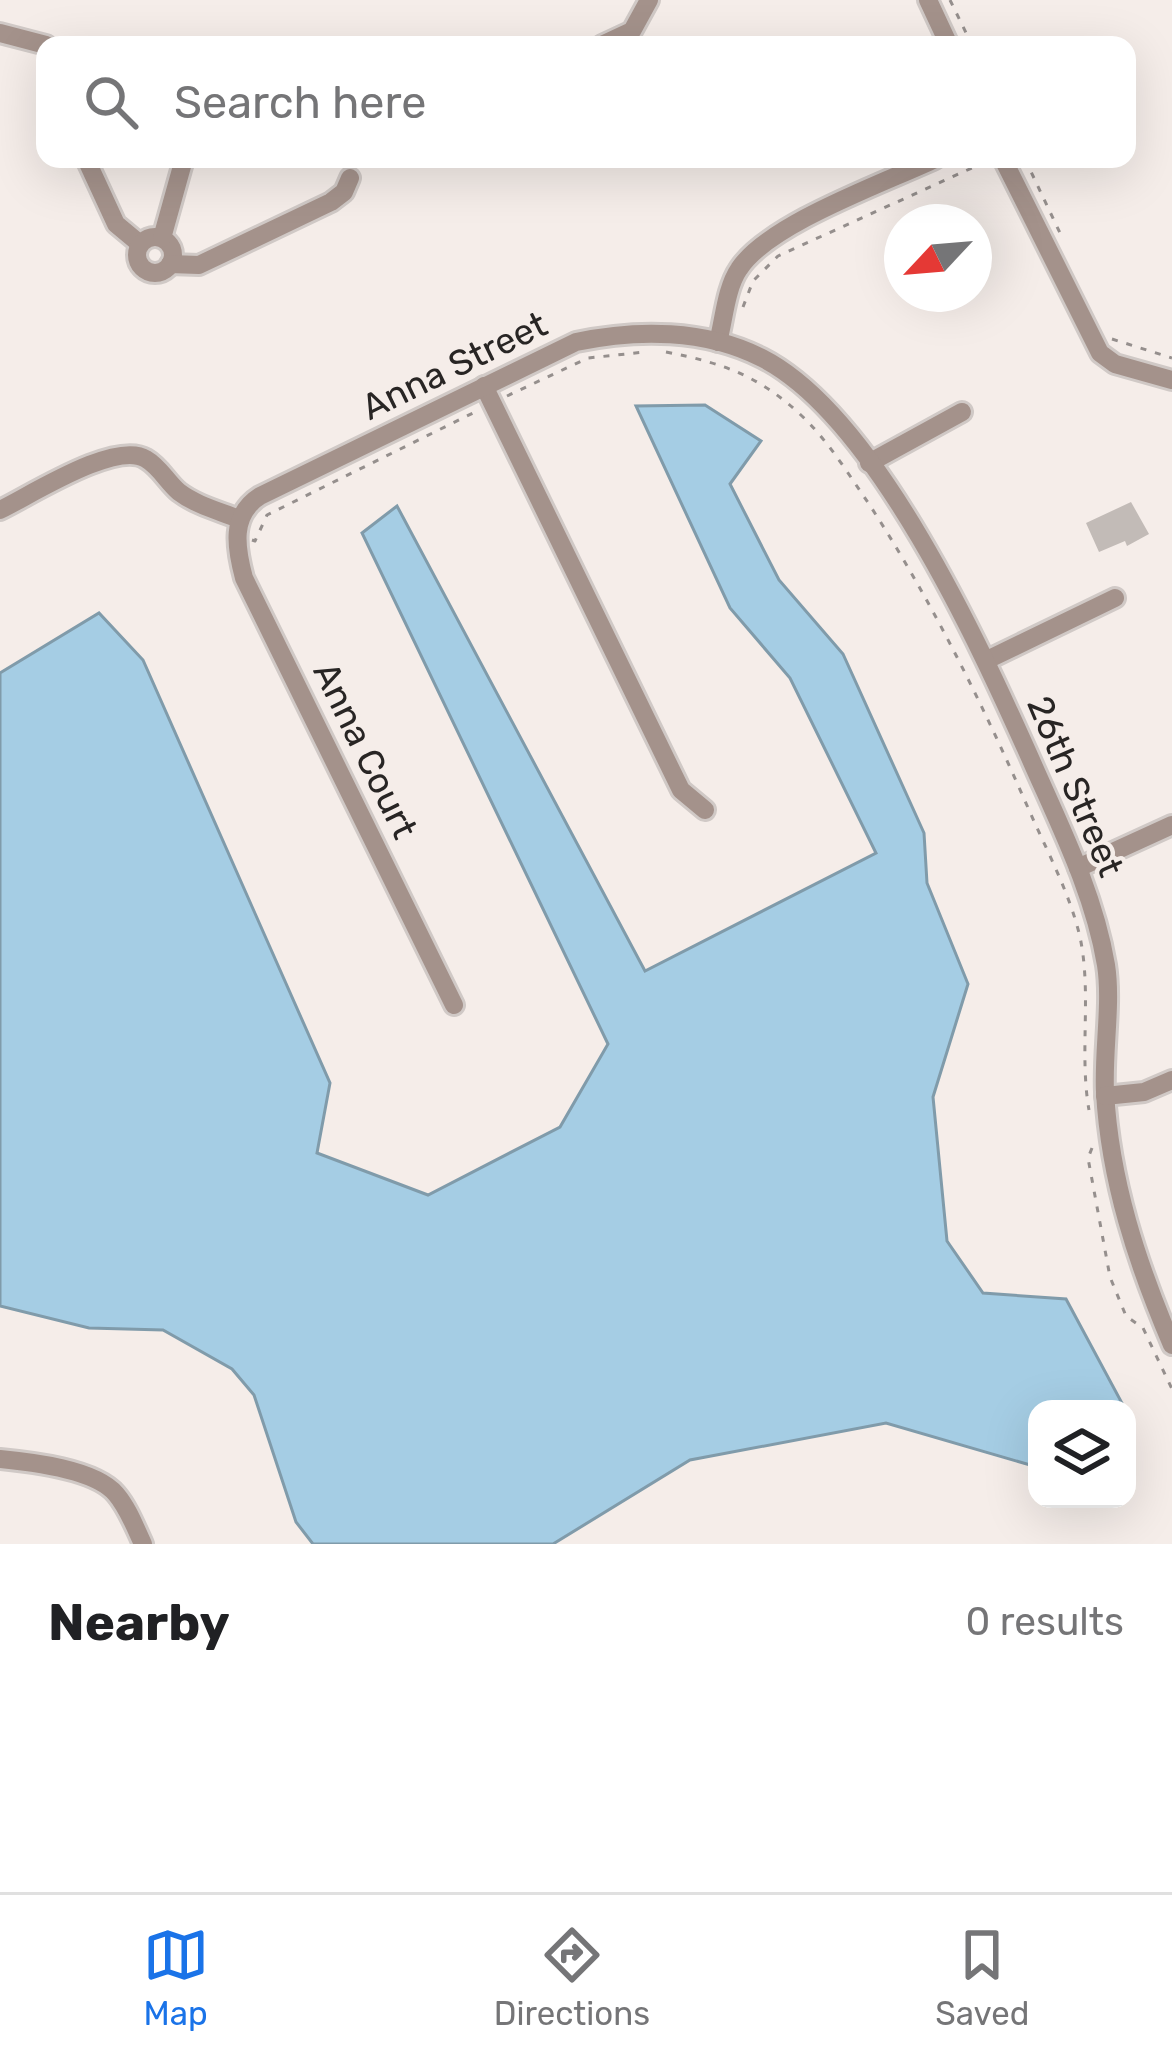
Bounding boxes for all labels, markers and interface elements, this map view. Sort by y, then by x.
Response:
search box [36,36,1136,168]
icon: search [78,69,144,135]
text: Search here [174,76,426,129]
north arrow [884,204,992,312]
street label: Anna Street [355,302,554,429]
street label: Anna Court [304,655,427,845]
street label: 26th Street [1018,690,1133,883]
map controls [1028,1400,1136,1508]
button: layers [1028,1400,1136,1508]
text: Nearby [48,1592,230,1653]
text: 0 results [965,1599,1124,1645]
tab: Map [143,1922,209,2033]
tab: Directions [494,1922,650,2033]
tab: Saved [935,1922,1029,2033]

